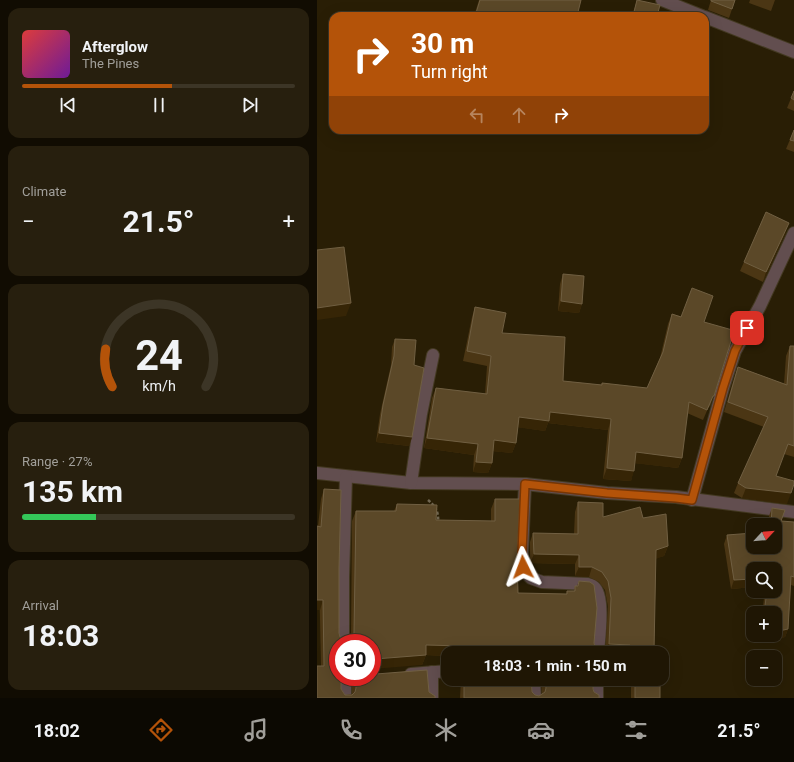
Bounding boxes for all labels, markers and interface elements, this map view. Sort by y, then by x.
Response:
text: 30 m [411,27,474,60]
icon: right [345,28,397,80]
text: Afterglow [82,38,148,56]
text: The Pines [82,56,139,71]
text: Turn right [411,61,488,82]
icon: previous [57,94,79,116]
icon: pause [148,94,170,116]
icon: next [239,94,261,116]
icon: left [466,104,488,126]
icon: ahead [508,104,530,126]
icon: right [550,104,572,126]
text: Climate [22,184,66,199]
text: 21.5° [123,204,195,239]
text: − [22,209,35,234]
text: + [283,209,295,234]
pin [730,311,764,345]
icon: arrive [736,317,758,339]
text: 24 [135,331,182,380]
text: km/h [142,378,175,394]
text: Range · 27% [22,454,92,469]
text: 135 km [22,474,123,509]
north arrow [746,518,782,554]
map controls [746,518,782,686]
position arrow [502,546,544,588]
button: search [746,562,782,598]
text: Arrival [22,598,59,613]
button: + [746,606,782,642]
text: 18:03 [22,618,99,653]
speed limit sign: 30 [329,634,381,686]
button: − [746,650,782,686]
text: 18:03 · 1 min · 150 m [484,657,626,675]
icon: directions [147,716,175,744]
icon: music [242,716,270,744]
icon: phone [337,716,365,744]
icon: climate [432,716,460,744]
icon: car [527,716,555,744]
icon: filters [622,716,650,744]
text: 18:02 [34,720,80,741]
text: 21.5° [717,720,760,741]

